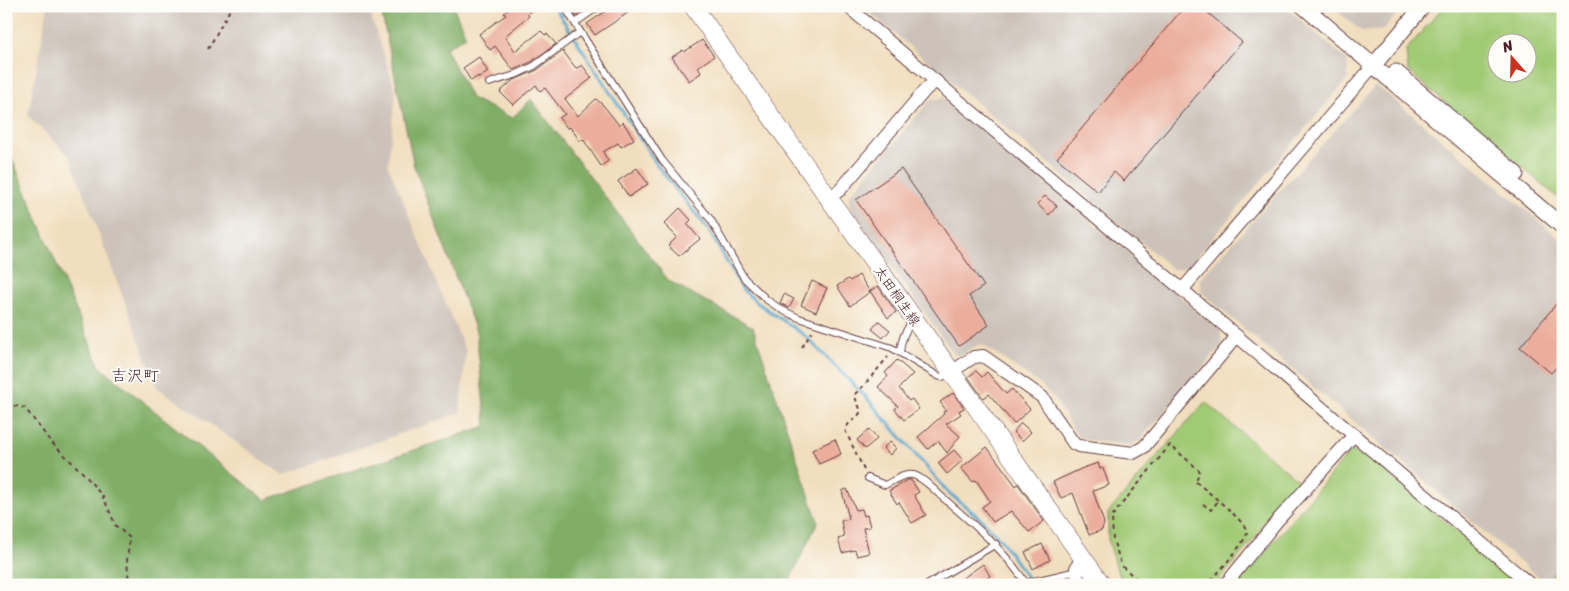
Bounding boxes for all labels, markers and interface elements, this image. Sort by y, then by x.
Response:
north arrow [1486,32,1536,82]
text: N [1498,33,1517,60]
street label: 太田桐生線 [867,260,927,332]
district label: 吉沢町 [111,361,159,390]

